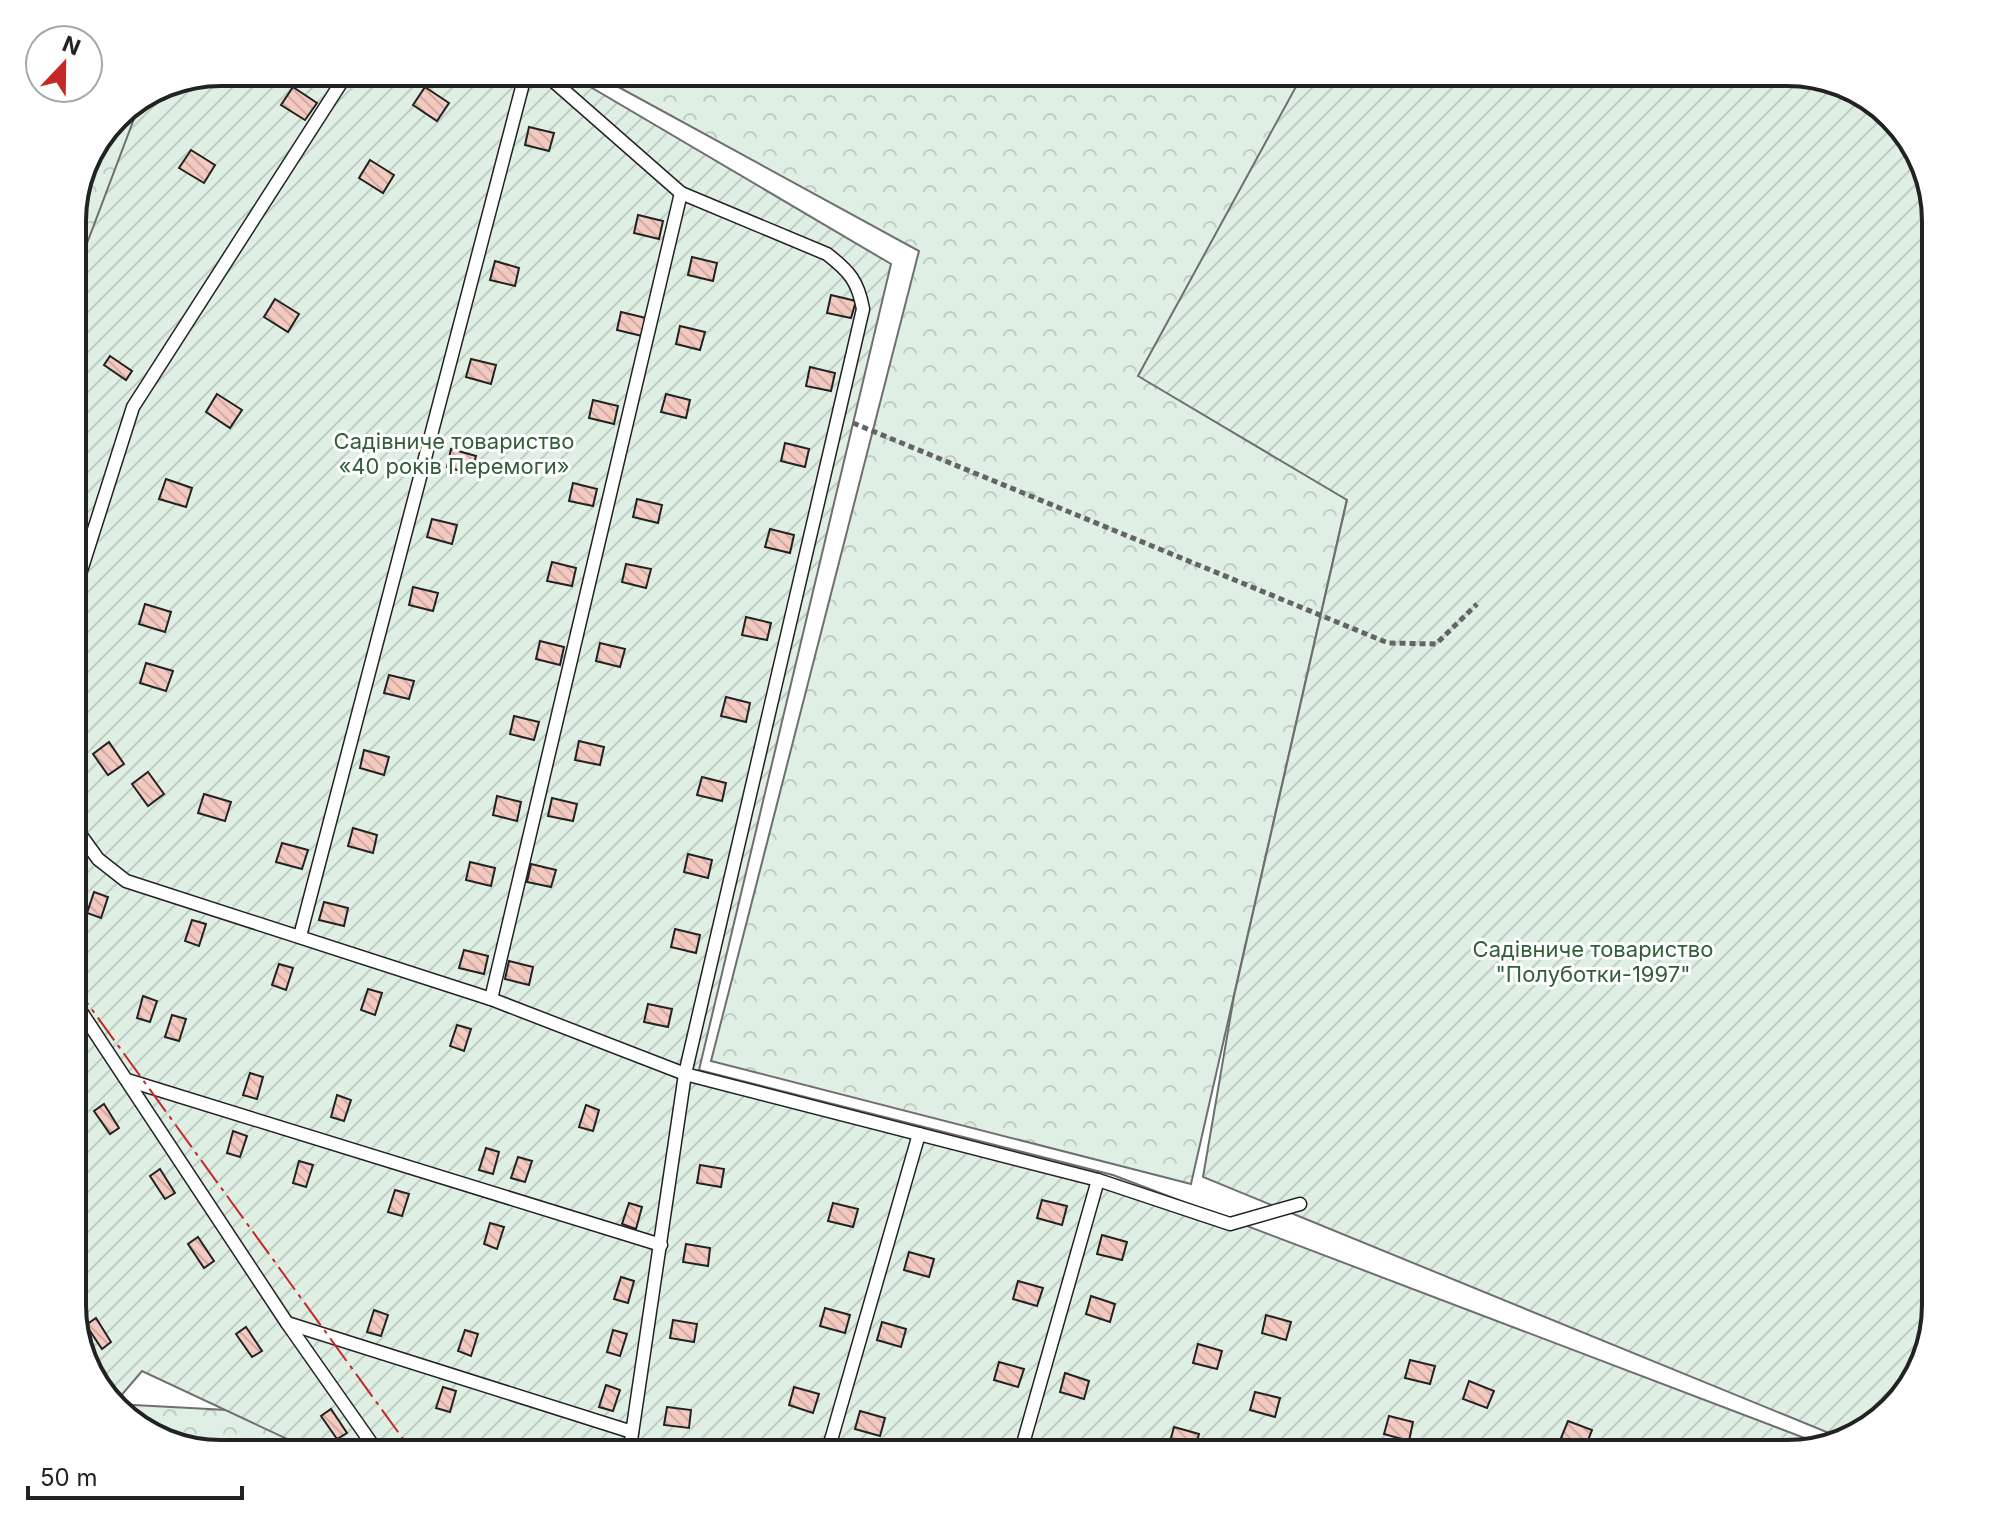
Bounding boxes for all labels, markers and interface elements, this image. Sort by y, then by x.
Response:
north arrow [24,24,104,104]
text: N [59,30,84,61]
park label: Садівниче товариство «40 років Перемоги» [334,428,574,479]
park label: Садівниче товариство "Полуботки-1997" [1473,936,1713,987]
scale bar [28,1450,242,1500]
text: 50 m [40,1463,98,1492]

